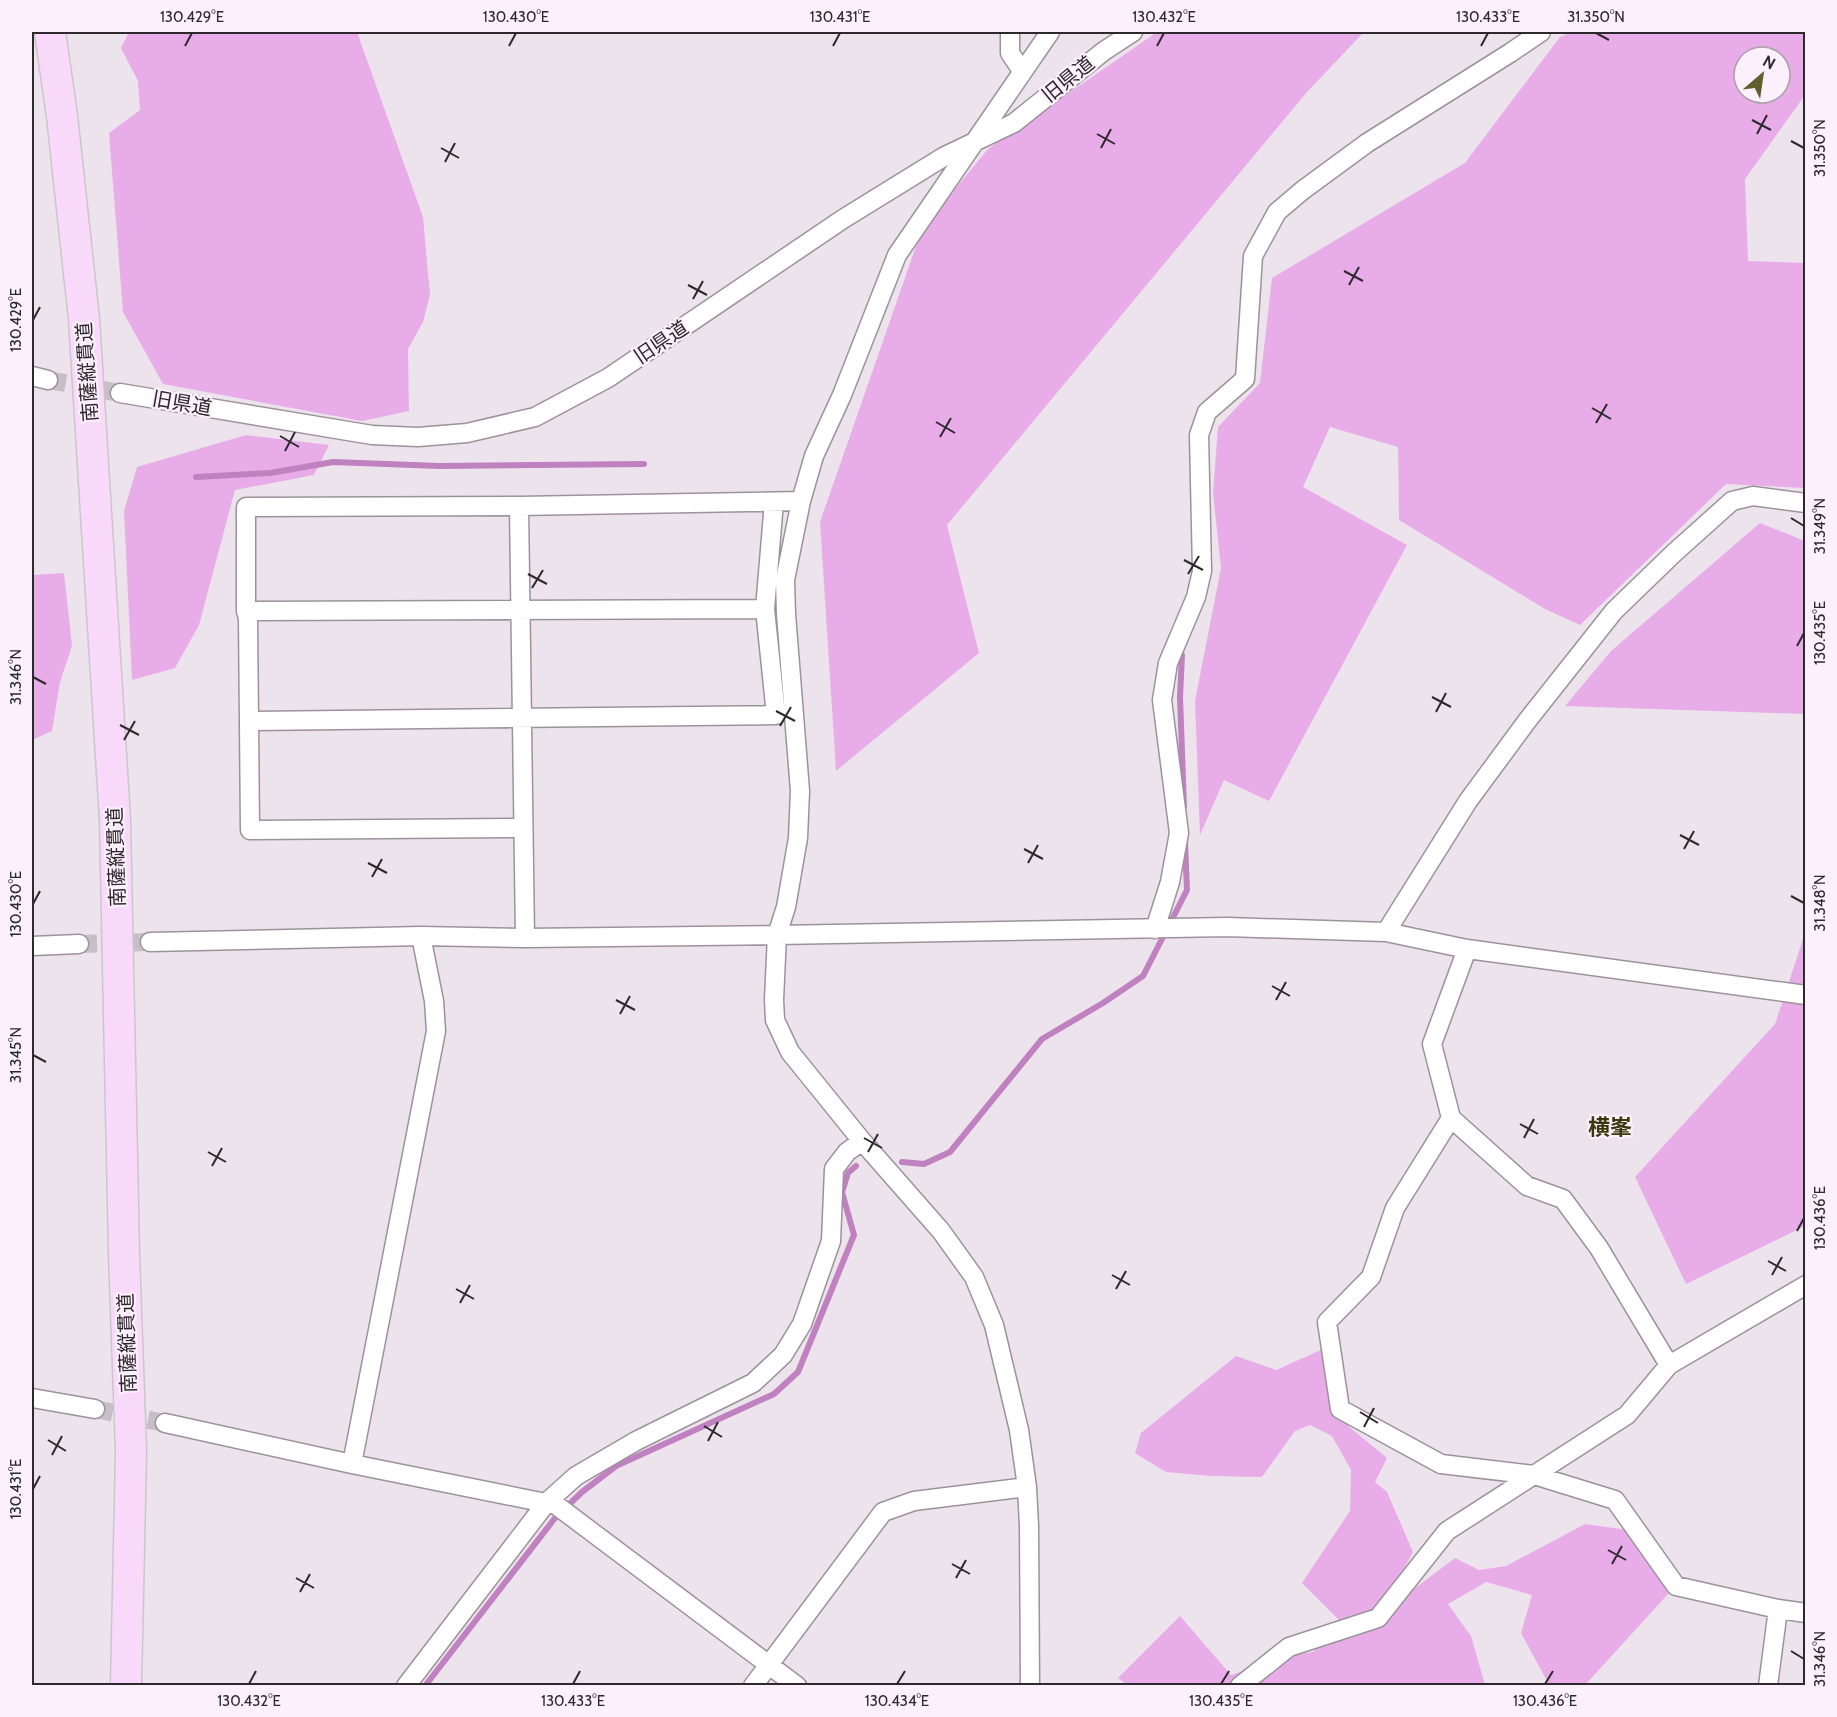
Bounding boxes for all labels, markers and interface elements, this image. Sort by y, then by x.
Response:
text: 130.429°E [160,8,224,26]
text: 130.430°E [483,8,549,26]
text: 130.431°E [810,8,870,26]
text: 130.432°E [1132,8,1196,26]
text: 130.433°E [1456,8,1520,26]
text: 31.350°N [1567,8,1625,26]
north arrow [1732,45,1792,105]
street label: 旧県道 [1037,51,1099,107]
text: N [1759,51,1779,73]
text: 31.350°N [1811,119,1829,177]
text: 130.429°E [7,288,25,352]
street label: 旧県道 [629,315,693,369]
street label: 南薩縦貫道 [72,321,102,423]
street label: 旧県道 [150,386,214,420]
text: 31.349°N [1811,498,1829,554]
text: 130.435°E [1811,601,1829,665]
text: 31.346°N [7,649,25,705]
street label: 南薩縦貫道 [102,807,130,907]
text: 130.430°E [7,871,25,937]
text: 31.348°N [1811,875,1829,931]
text: 31.345°N [7,1027,25,1083]
district label: 横峯 [1588,1114,1632,1141]
text: 130.436°E [1811,1186,1829,1250]
street label: 南薩縦貫道 [113,1293,141,1393]
text: 130.431°E [7,1459,25,1519]
text: 31.346°N [1811,1631,1829,1687]
text: 130.432°E [217,1692,281,1710]
text: 130.433°E [541,1692,605,1710]
text: 130.434°E [865,1692,929,1710]
text: 130.435°E [1189,1692,1253,1710]
text: 130.436°E [1513,1692,1577,1710]

